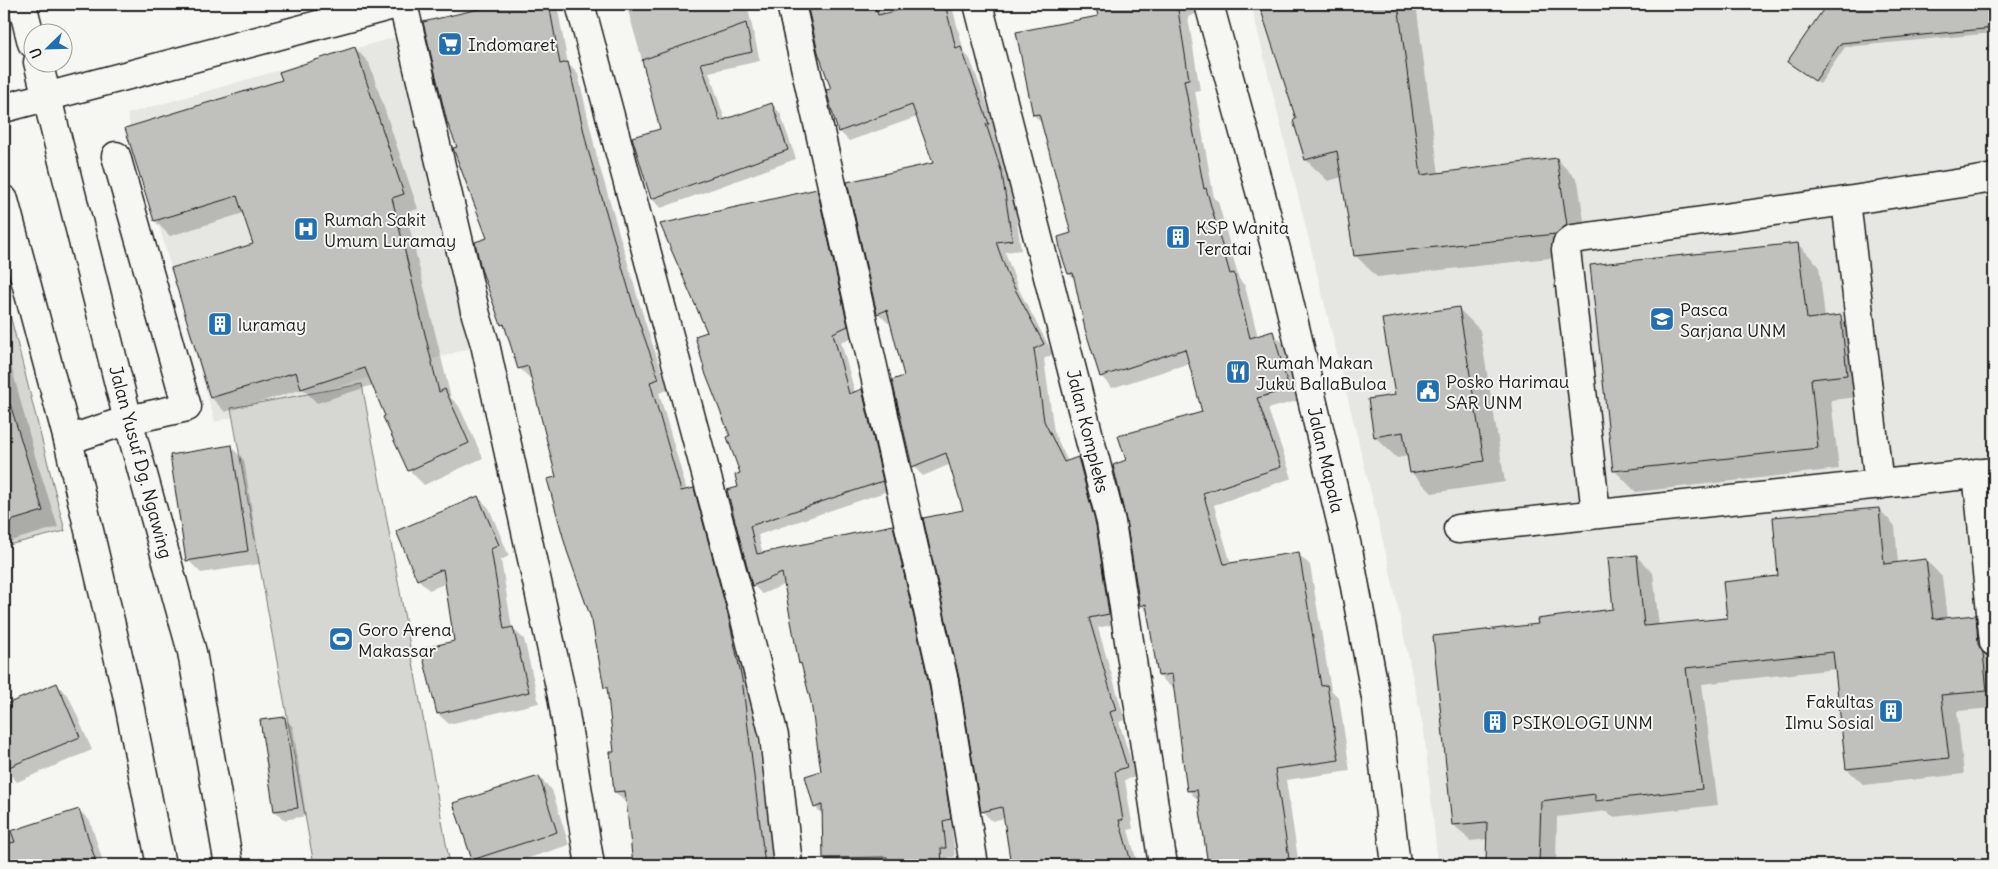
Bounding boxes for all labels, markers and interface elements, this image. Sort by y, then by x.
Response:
north arrow [22,22,72,72]
supermarket icon: Indomaret [437,31,463,57]
place label: Indomaret [468,33,555,56]
text: U [26,45,46,61]
place label: Rumah Sakit Umum Luramay [324,208,456,252]
hospital icon: Rumah Sakit Umum Luramay [293,216,319,242]
place label: KSP Wanita Teratai [1196,216,1289,260]
building icon: KSP Wanita Teratai [1165,224,1191,250]
place label: Pasca Sarjana UNM [1680,298,1786,342]
school or university icon: Pasca Sarjana UNM [1649,306,1675,332]
building icon: luramay [207,311,233,337]
place label: luramay [238,313,306,336]
place label: Rumah Makan Juku BallaBuloa [1256,351,1387,395]
restaurant icon: Rumah Makan Juku BallaBuloa [1225,359,1251,385]
street label: Jalan Yusuf Dg. Ngawing [104,363,178,561]
street label: Jalan Kompleks [1062,367,1114,495]
place label: Posko Harimau SAR UNM [1446,370,1569,414]
public building icon: Posko Harimau SAR UNM [1415,378,1441,404]
street label: Jalan Mapala [1303,405,1349,515]
place label: Goro Arena Makassar [358,618,451,662]
sports icon: Goro Arena Makassar [328,626,354,652]
place label: Fakultas Ilmu Sosial [1785,690,1874,734]
building icon: Fakultas Ilmu Sosial [1878,698,1904,724]
building icon: PSIKOLOGI UNM [1482,709,1508,735]
place label: PSIKOLOGI UNM [1512,711,1653,734]

